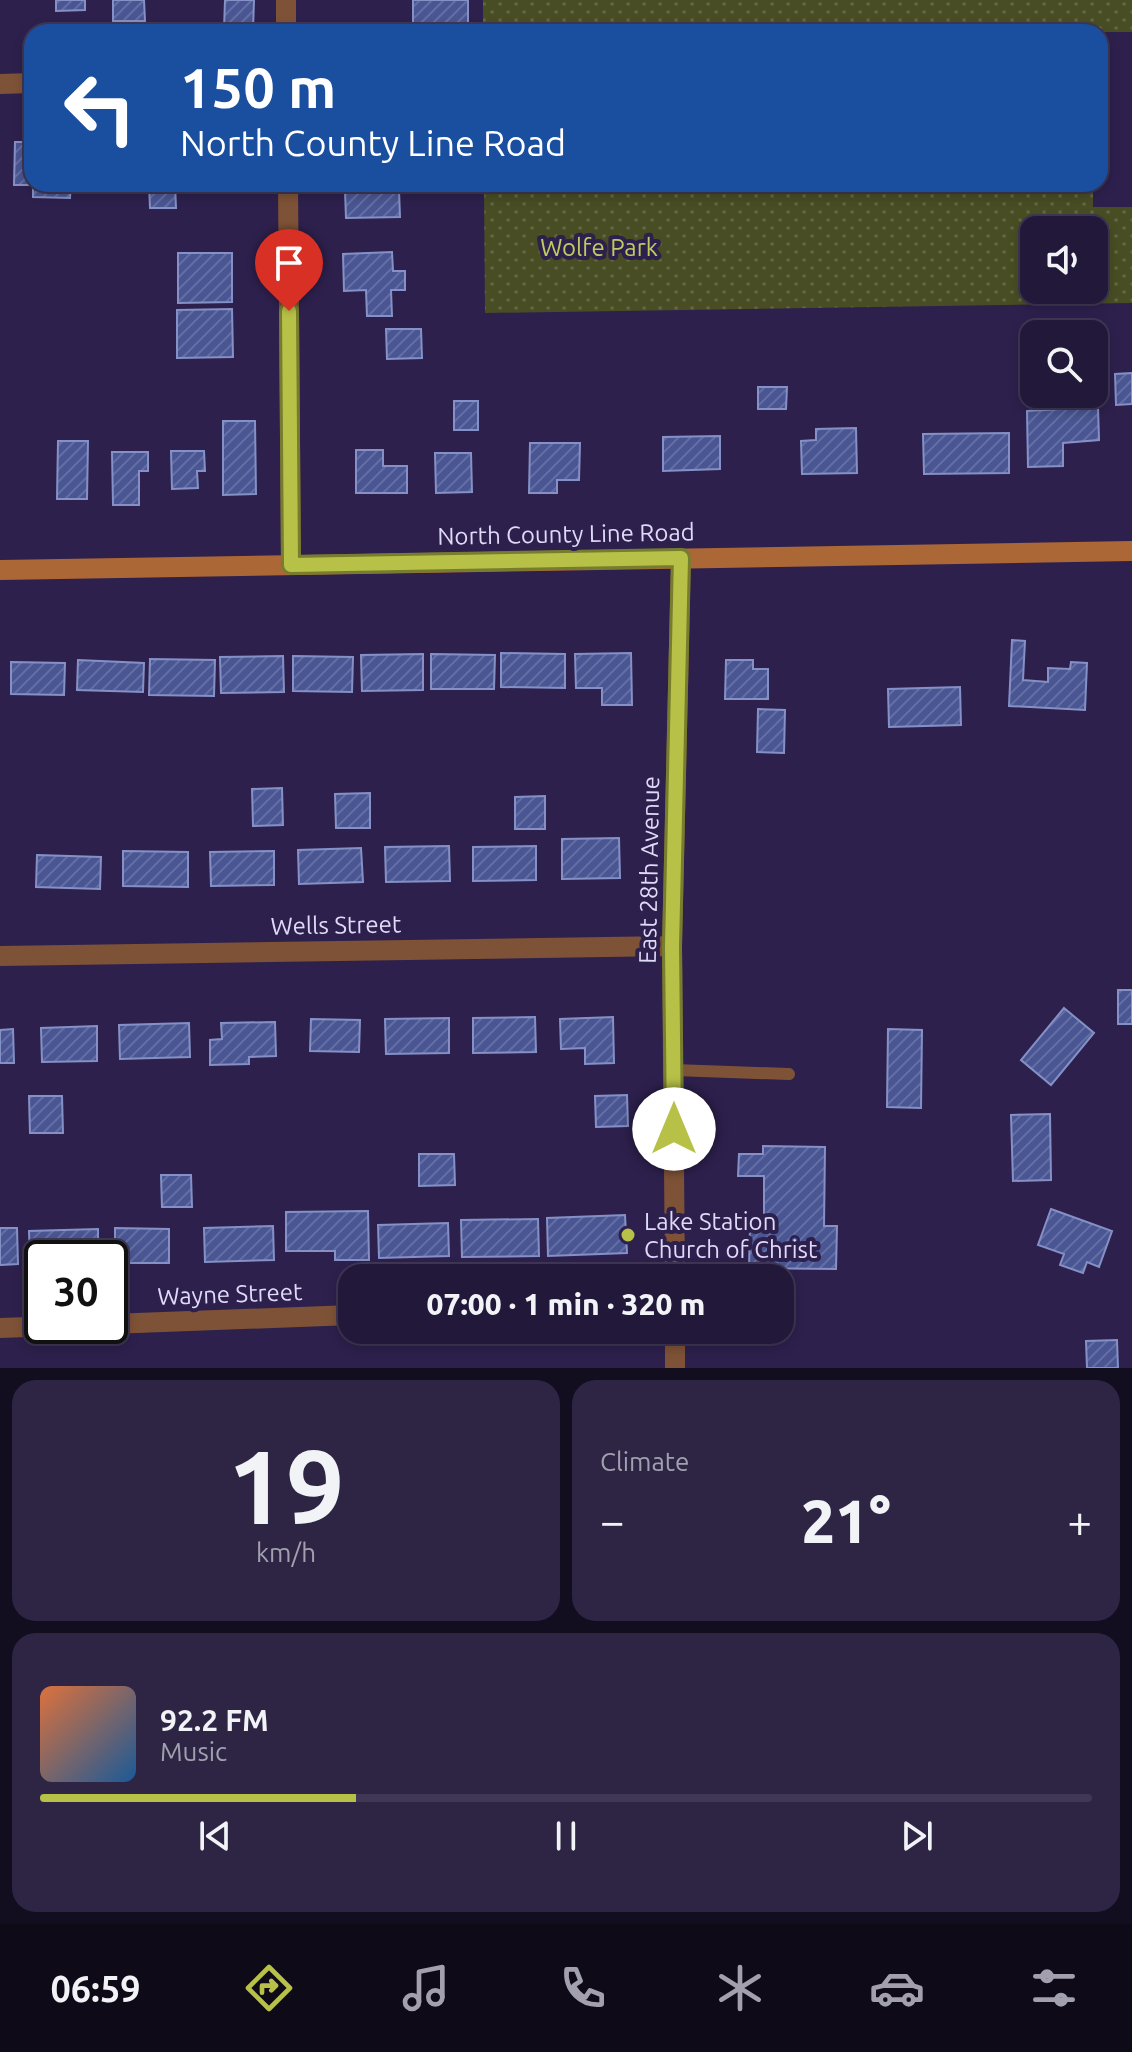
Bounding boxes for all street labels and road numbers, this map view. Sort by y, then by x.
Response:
street label: North County Line Road [437,518,695,550]
street label: East 28th Avenue [634,776,664,964]
street label: Wells Street [270,910,402,940]
street label: Wayne Street [157,1278,304,1310]

